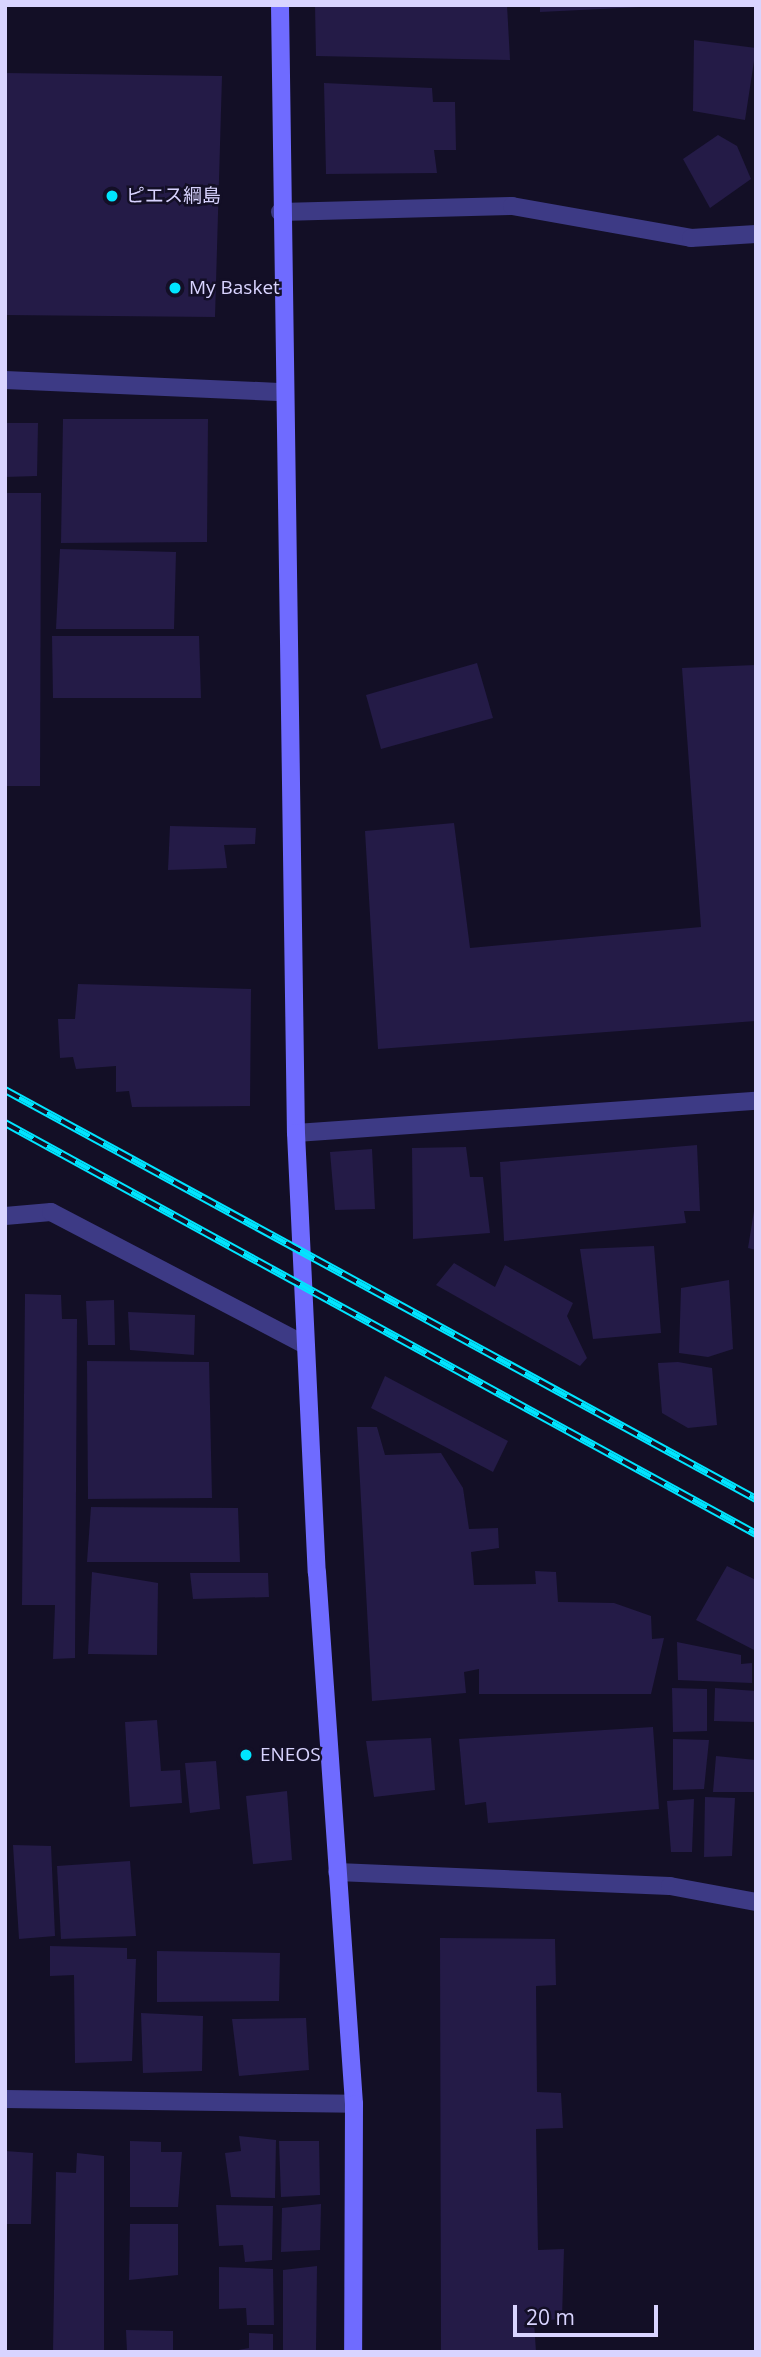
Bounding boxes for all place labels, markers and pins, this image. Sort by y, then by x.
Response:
place label: ピエス綱島 [126,185,221,207]
marker: ピエス綱島 [104,188,120,204]
place label: My Basket [189,277,280,299]
marker: My Basket [167,280,183,296]
place label: ENEOS [260,1744,321,1766]
marker: ENEOS [238,1747,254,1763]

